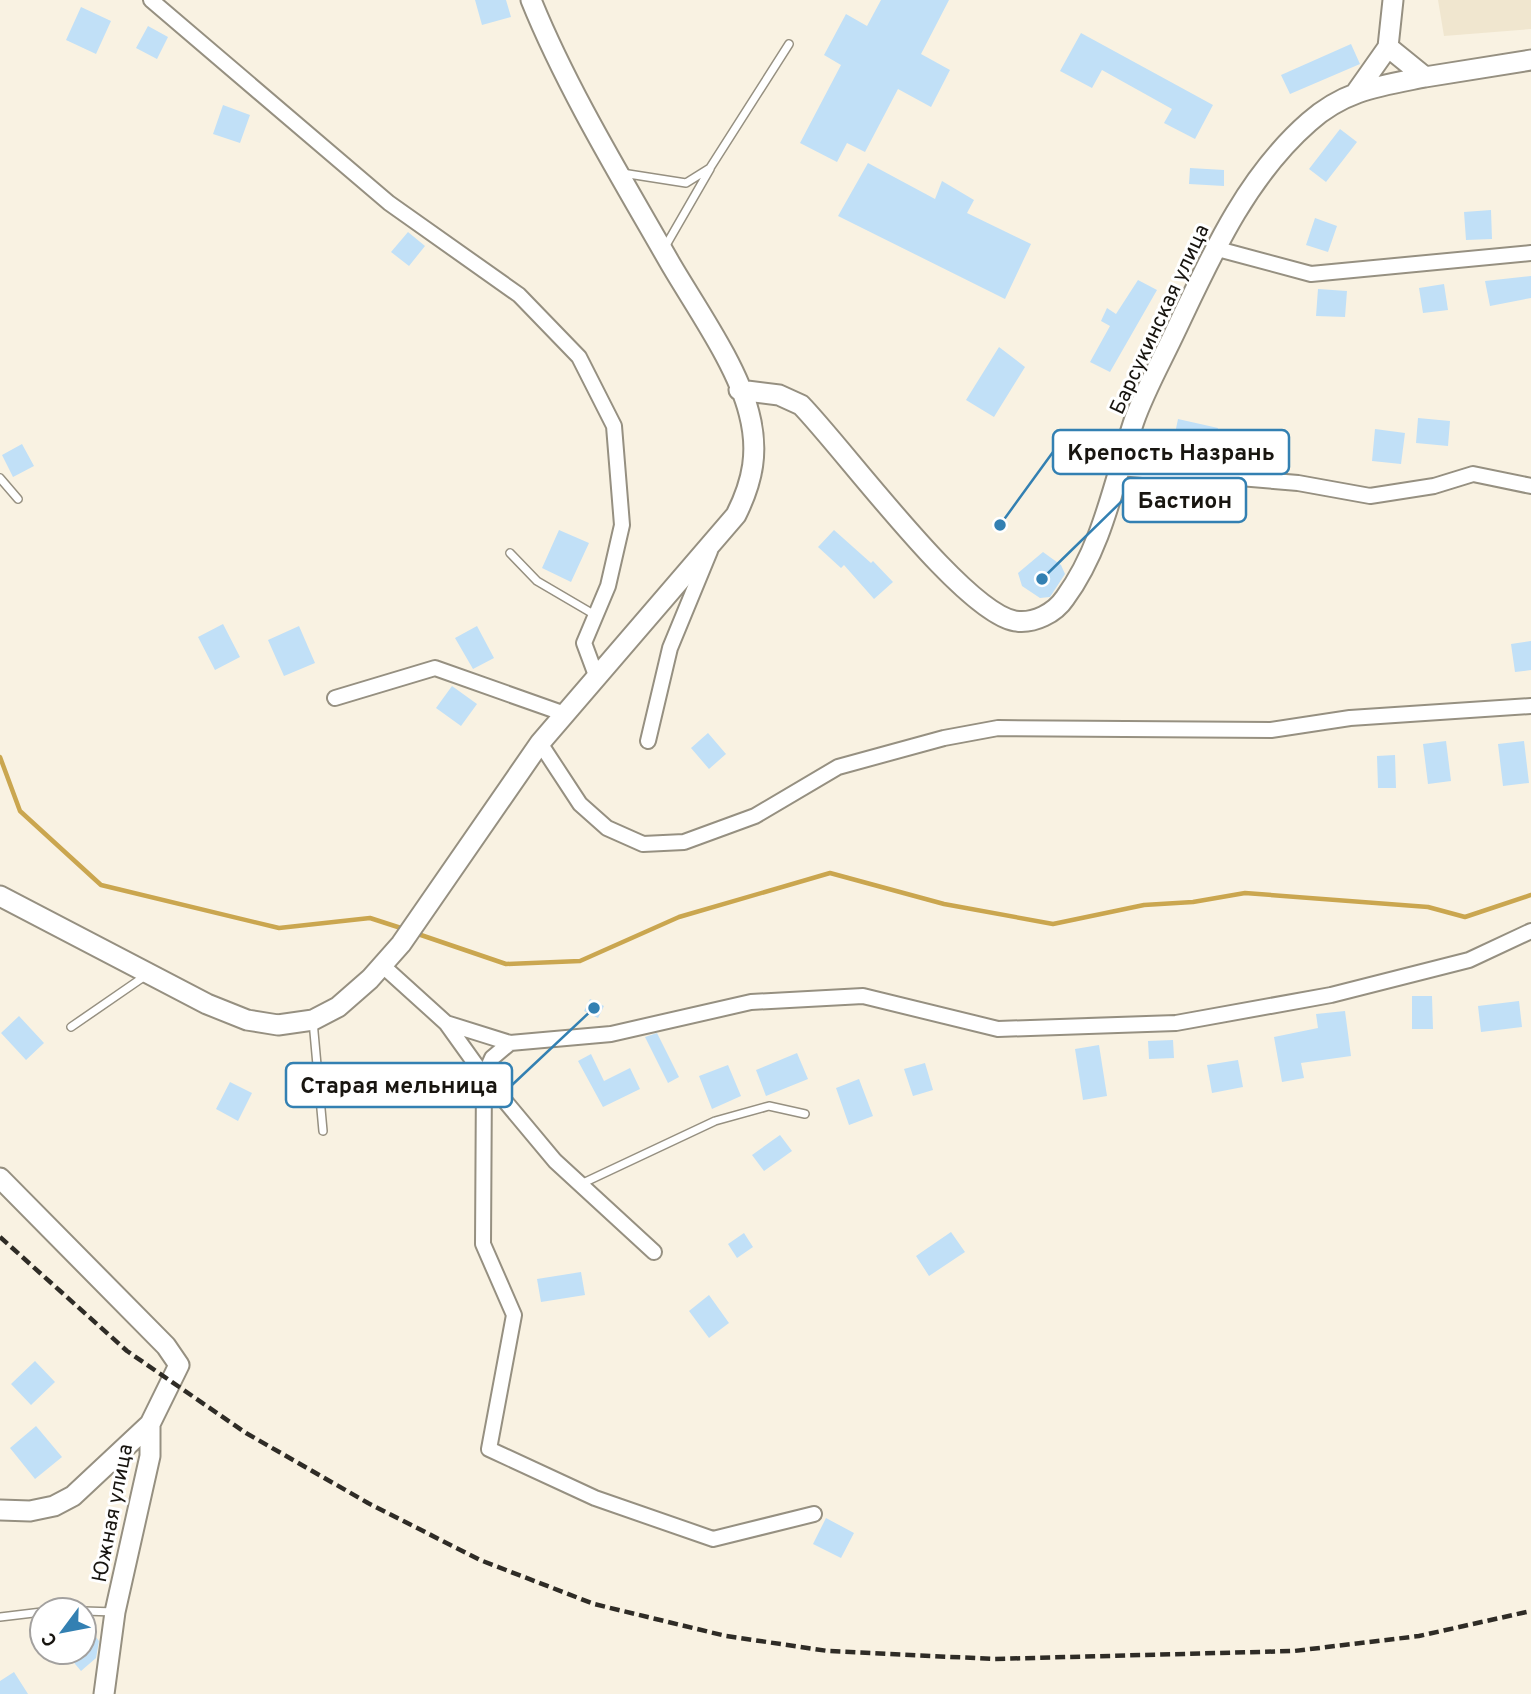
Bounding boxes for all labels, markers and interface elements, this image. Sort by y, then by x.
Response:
street label: Барсукинская улица [1104,220,1216,419]
callout: Крепость Назрань [1053,430,1289,474]
text: Крепость Назрань [1067,440,1275,469]
callout: Бастион [1123,478,1246,522]
text: Бастион [1138,488,1232,517]
callout: Старая мельница [286,1063,512,1107]
text: Старая мельница [300,1073,498,1102]
street label: Южная улица [87,1442,140,1585]
north arrow [28,1596,98,1666]
text: С [37,1627,64,1650]

